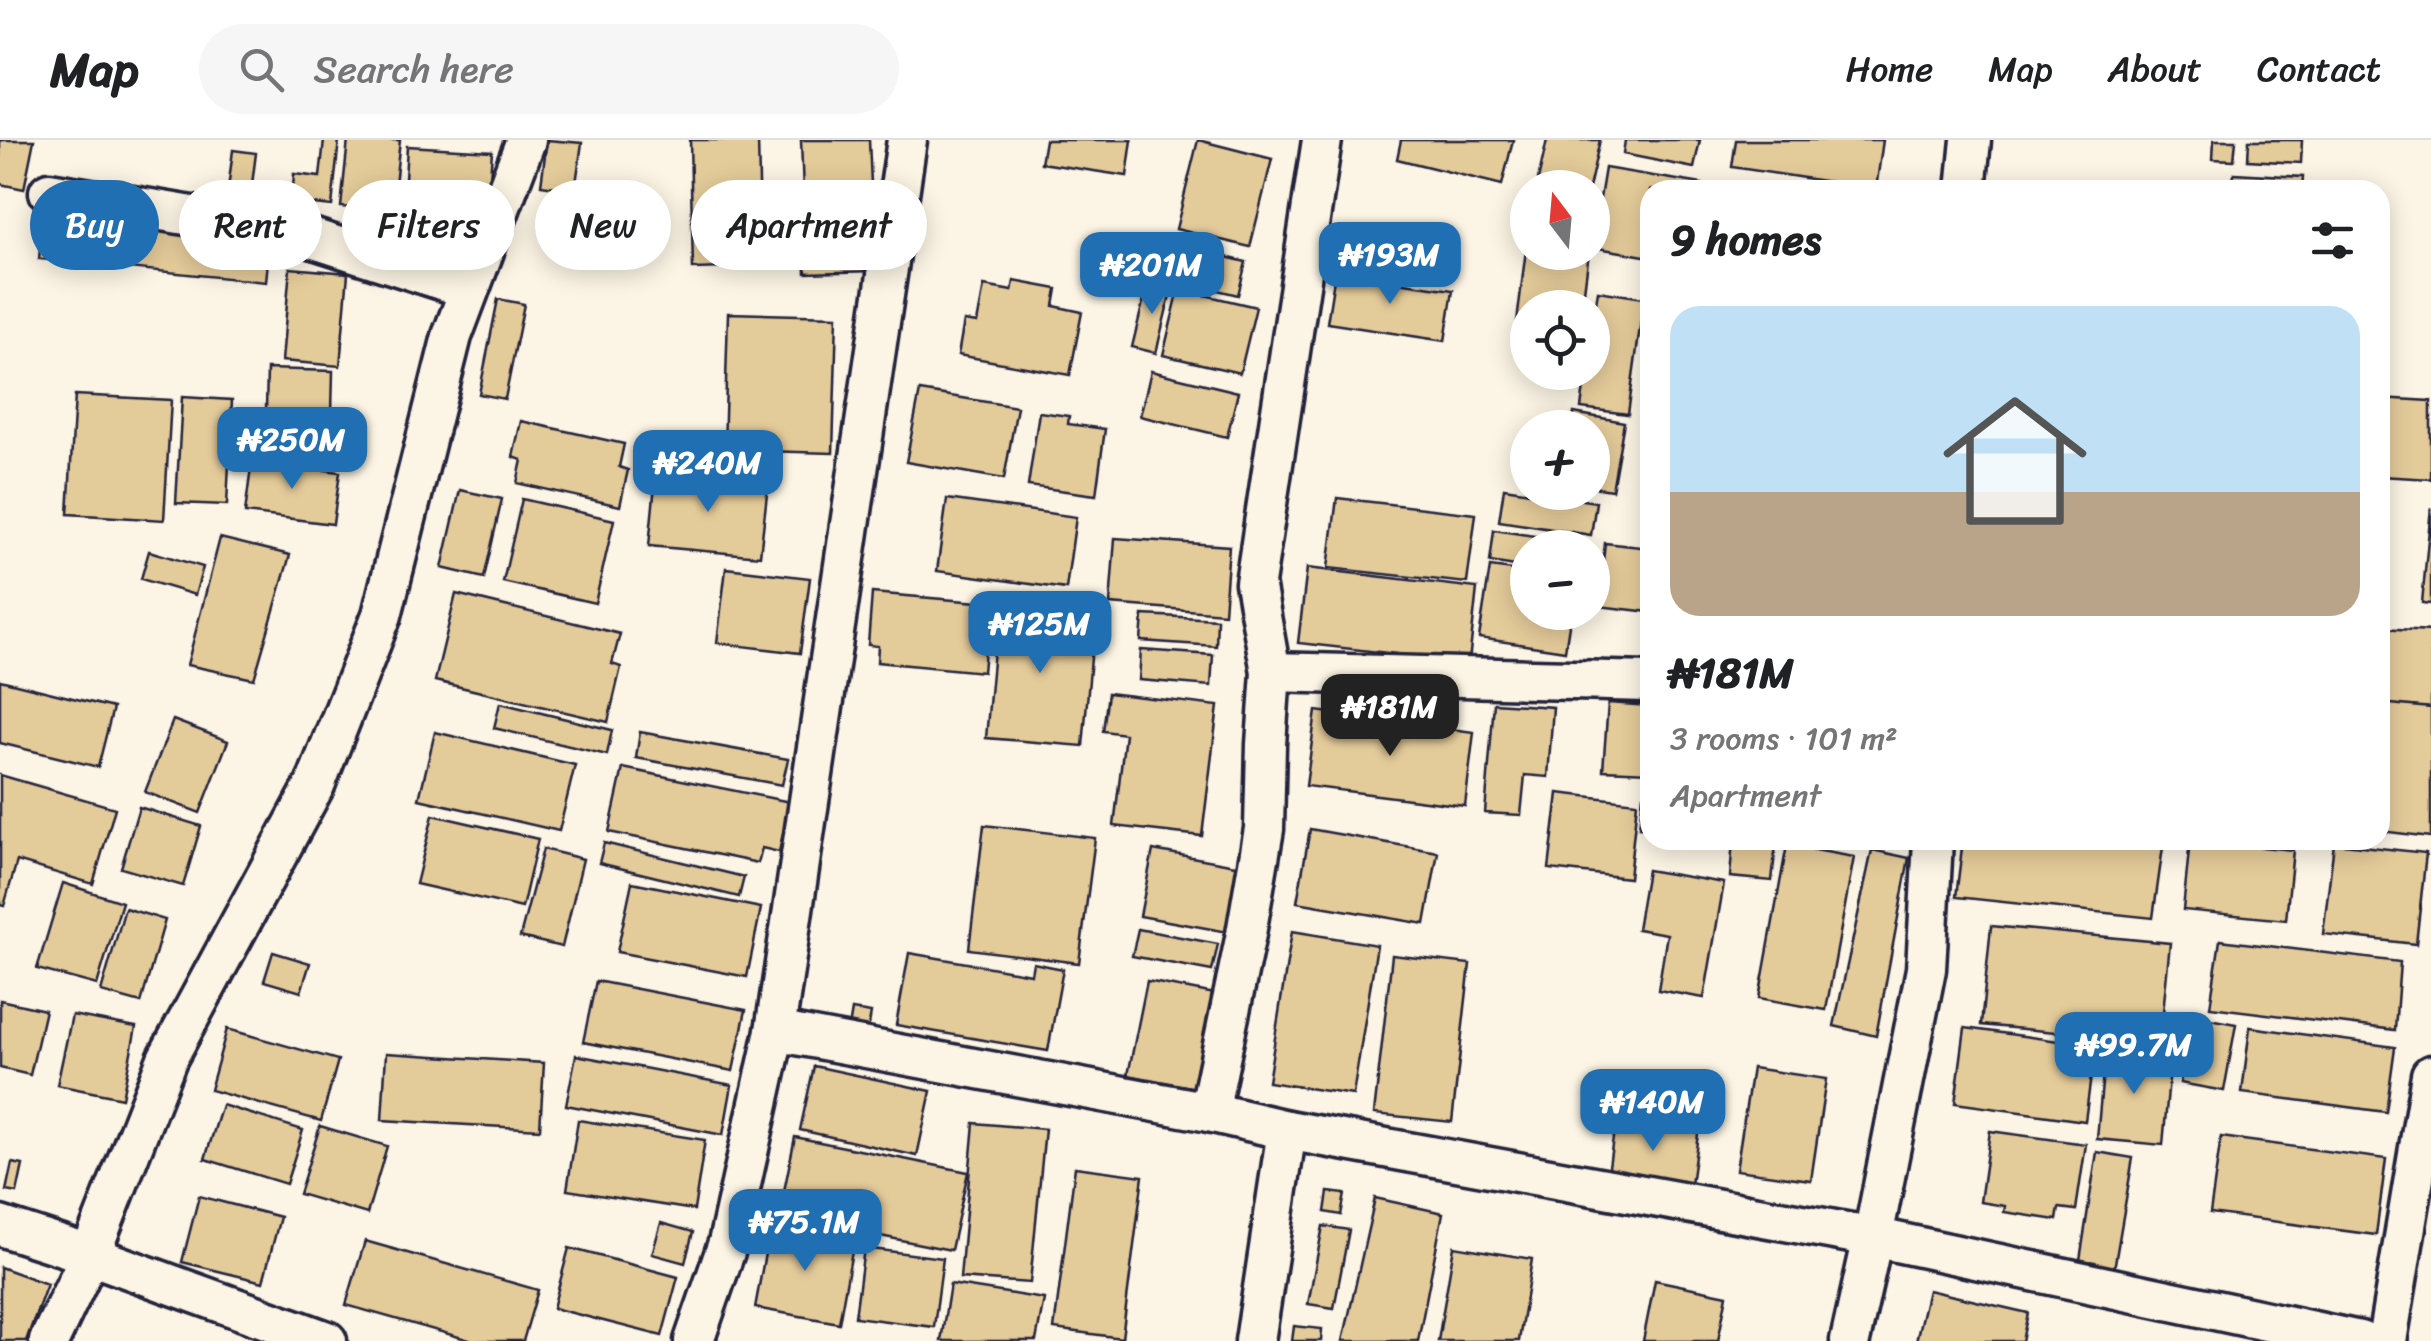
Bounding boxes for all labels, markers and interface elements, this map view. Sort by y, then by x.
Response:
search box [199,24,899,114]
text: Map [50,27,139,112]
text: Search here [314,36,514,103]
text: Home [1846,38,1933,100]
text: Map [1988,38,2053,100]
text: About [2108,38,2202,100]
text: Contact [2257,38,2381,100]
icon: search [234,42,289,97]
north arrow [1510,170,1610,270]
map controls [1510,170,1610,630]
chip: Buy [30,180,159,270]
chip: Rent [179,180,322,270]
chip: Filters [342,180,515,270]
chip: New [535,180,671,270]
chip: Apartment [691,180,927,270]
text: 9 homes [1670,203,1821,277]
icon: filters [2305,213,2360,268]
pin: ₦193M [1320,222,1460,307]
text: ₦193M [1341,226,1439,283]
pin: ₦201M [1082,232,1222,317]
text: ₦201M [1102,236,1202,293]
button: locate [1510,290,1610,390]
icon: home [1925,371,2105,551]
pin: ₦250M [222,407,362,492]
button: + [1510,410,1610,510]
text: ₦250M [239,411,345,468]
pin: ₦240M [638,430,778,515]
text: ₦240M [655,434,761,491]
button: − [1510,530,1610,630]
pin: ₦125M [970,591,1110,676]
text: ₦125M [990,595,1090,652]
text: ₦181M [1670,636,1794,710]
pin: ₦181M [1320,674,1460,759]
text: ₦181M [1343,678,1437,735]
text: 3 rooms · 101 m² [1670,710,1898,767]
text: Apartment [1670,767,1821,824]
pin: ₦99.7M [2053,1012,2215,1097]
text: ₦99.7M [2077,1016,2191,1073]
pin: ₦140M [1583,1069,1723,1154]
text: ₦140M [1602,1073,1704,1130]
pin: ₦75.1M [724,1189,886,1274]
text: ₦75.1M [751,1193,859,1250]

